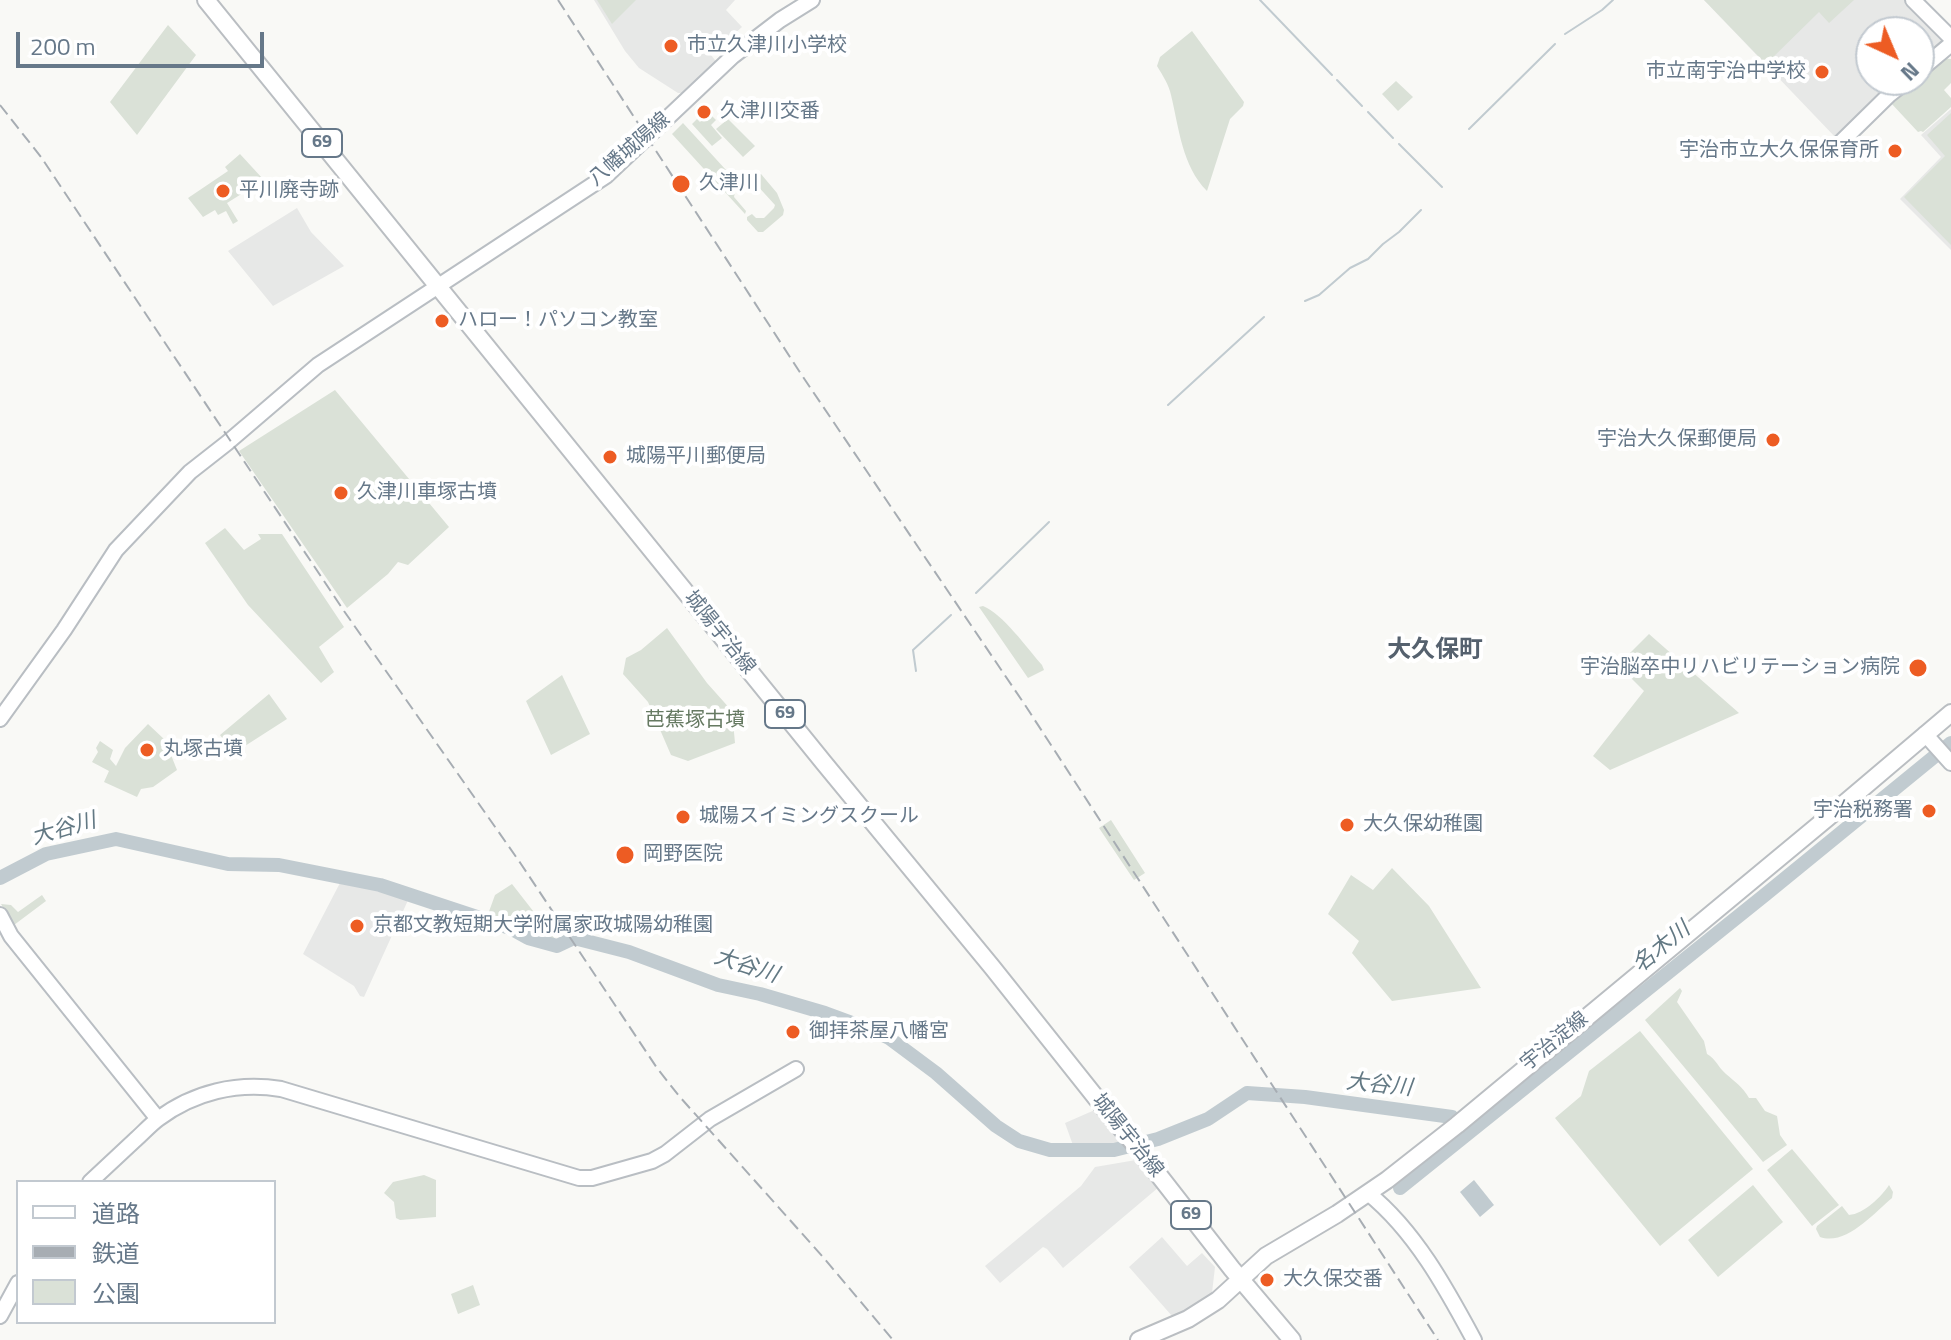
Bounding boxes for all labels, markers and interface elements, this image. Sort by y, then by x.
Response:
scale bar [20,16,268,66]
north arrow [1855,16,1935,96]
text: 200 m [30,28,96,64]
place label: 市立久津川小学校 [687,34,847,58]
marker: 市立久津川小学校 [662,37,680,55]
text: N [1893,54,1928,89]
place label: 市立南宇治中学校 [1646,60,1806,84]
marker: 市立南宇治中学校 [1813,63,1831,81]
place label: 久津川交番 [720,100,820,124]
marker: 久津川交番 [695,103,713,121]
street label: 八幡城陽線 [584,108,676,192]
road number: 69 [302,129,342,157]
place label: 宇治市立大久保保育所 [1679,139,1879,163]
marker: 宇治市立大久保保育所 [1886,142,1904,160]
place label: 久津川 [699,172,759,196]
marker: 久津川 [670,173,692,195]
place label: 平川廃寺跡 [239,179,339,203]
marker: 平川廃寺跡 [214,182,232,200]
place label: ハロー！パソコン教室 [458,309,658,333]
marker: ハロー！パソコン教室 [433,312,451,330]
place label: 宇治大久保郵便局 [1597,428,1757,452]
marker: 宇治大久保郵便局 [1764,431,1782,449]
place label: 城陽平川郵便局 [626,445,766,469]
marker: 城陽平川郵便局 [601,448,619,466]
place label: 久津川車塚古墳 [357,481,497,505]
marker: 久津川車塚古墳 [332,484,350,502]
street label: 城陽宇治線 [678,587,760,679]
district label: 大久保町 [1387,637,1483,665]
place label: 宇治脳卒中リハビリテーション病院 [1580,656,1900,680]
marker: 宇治脳卒中リハビリテーション病院 [1907,657,1929,679]
road number: 69 [765,700,805,728]
park label: 芭蕉塚古墳 [645,709,745,733]
place label: 丸塚古墳 [163,738,243,762]
marker: 丸塚古墳 [138,741,156,759]
place label: 宇治税務署 [1813,799,1913,823]
marker: 宇治税務署 [1920,802,1938,820]
place label: 城陽スイミングスクール [699,805,919,829]
water label: 大谷川 [29,808,99,852]
marker: 城陽スイミングスクール [674,808,692,826]
place label: 大久保幼稚園 [1363,813,1483,837]
marker: 大久保幼稚園 [1338,816,1356,834]
place label: 岡野医院 [643,843,723,867]
marker: 岡野医院 [614,844,636,866]
place label: 京都文教短期大学附属家政城陽幼稚園 [373,914,713,938]
marker: 京都文教短期大学附属家政城陽幼稚園 [348,917,366,935]
water label: 名木川 [1628,917,1696,979]
water label: 大谷川 [711,944,781,990]
street label: 宇治淀線 [1516,1008,1594,1076]
place label: 御拝茶屋八幡宮 [809,1020,949,1044]
marker: 御拝茶屋八幡宮 [784,1023,802,1041]
water label: 大谷川 [1345,1069,1413,1103]
street label: 城陽宇治線 [1086,1090,1168,1182]
legend [16,1180,276,1324]
text: 道路 [92,1195,140,1231]
road number: 69 [1171,1201,1211,1229]
text: 鉄道 [92,1235,140,1271]
place label: 大久保交番 [1283,1268,1383,1292]
marker: 大久保交番 [1258,1271,1276,1289]
text: 公園 [92,1275,140,1311]

